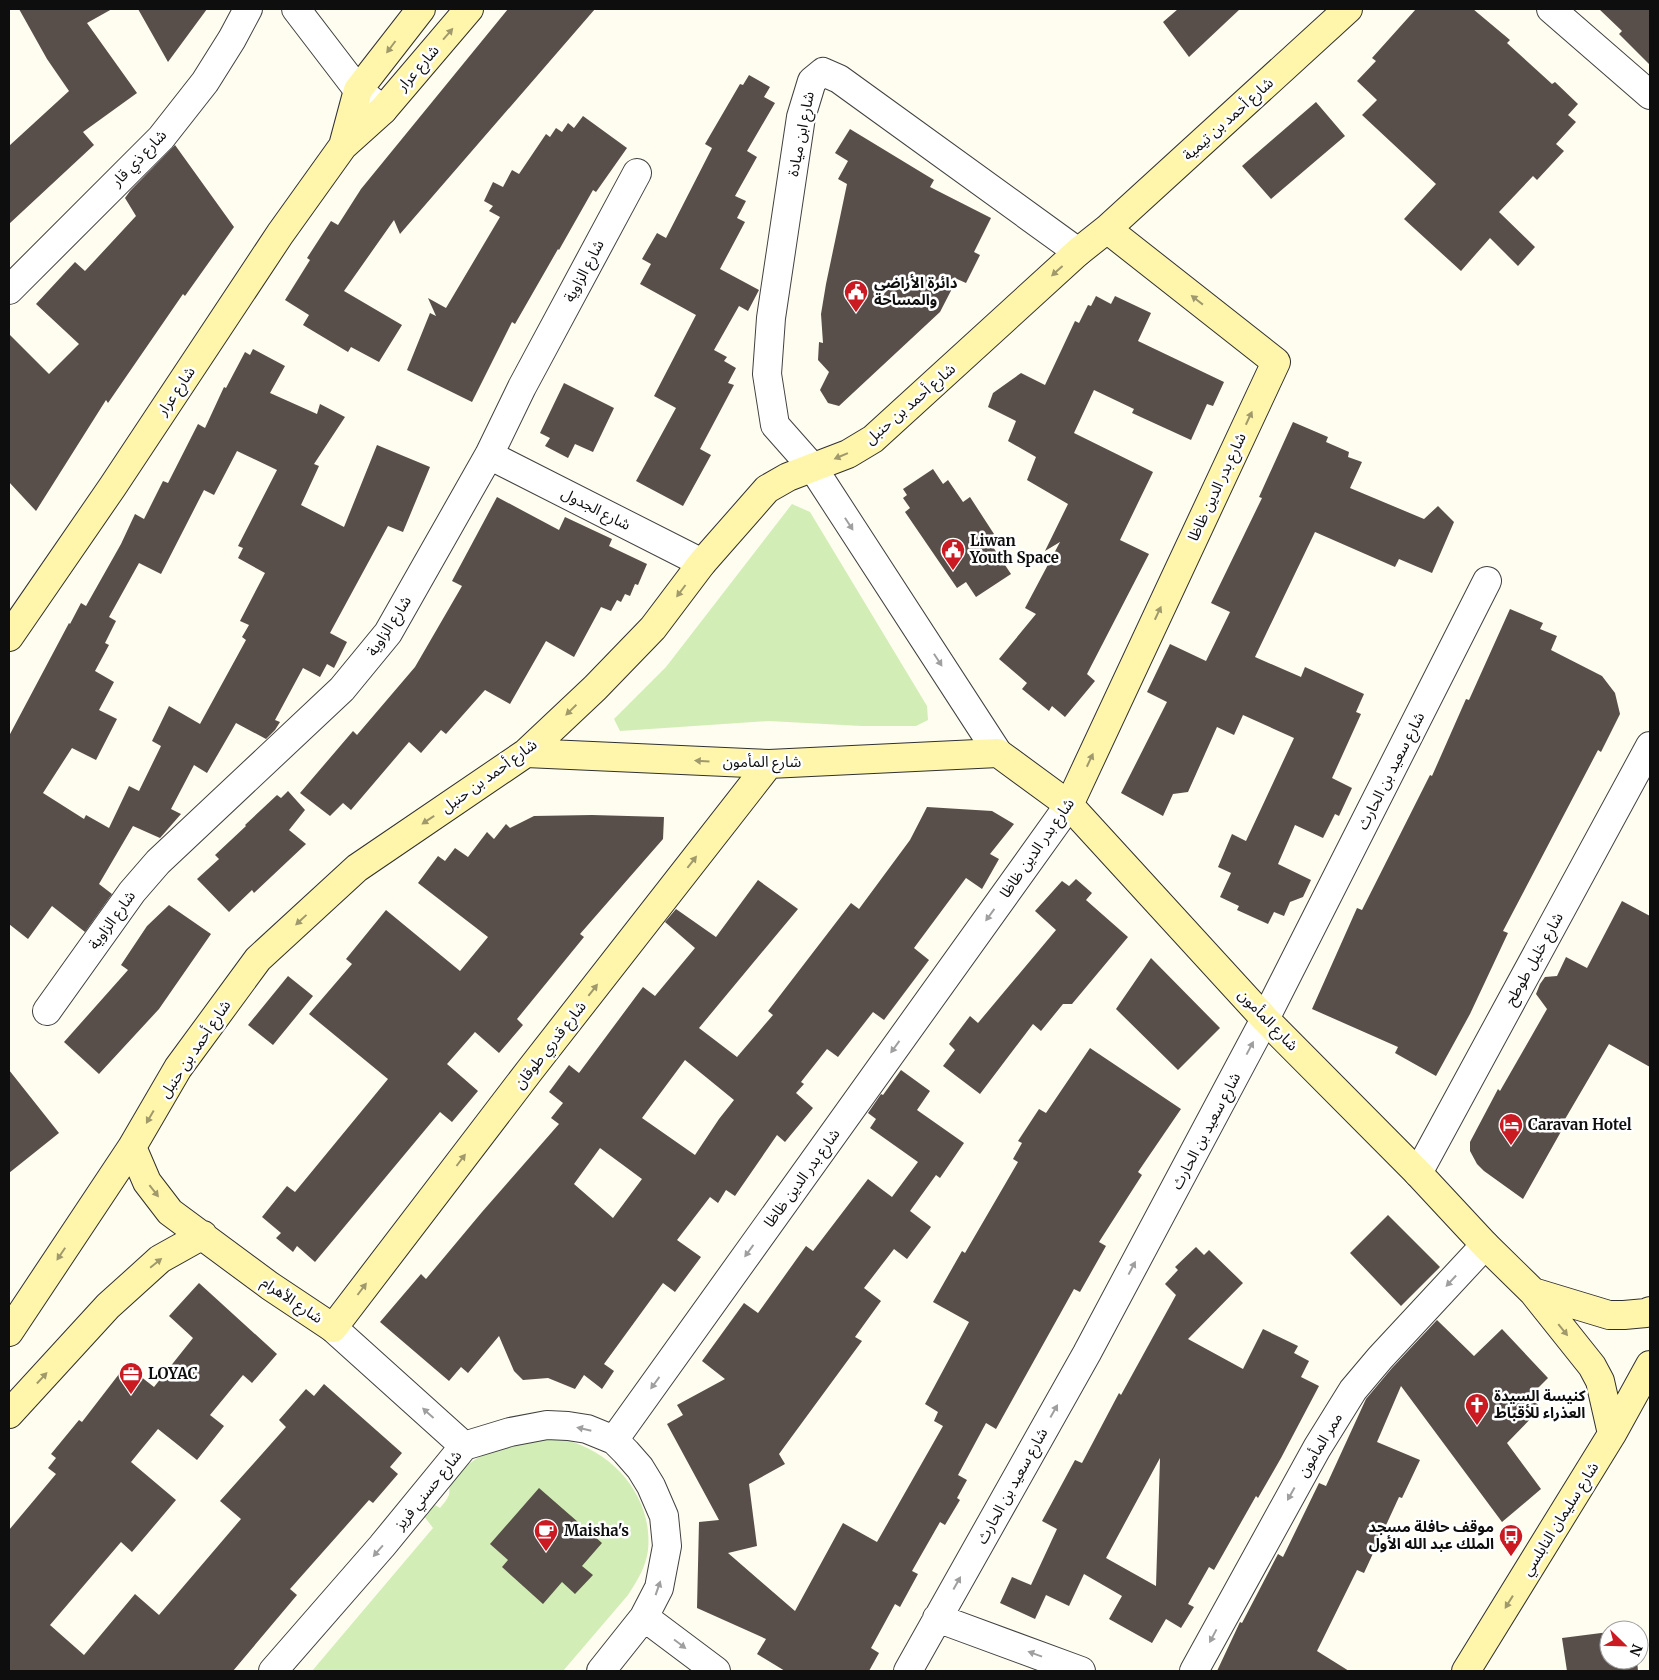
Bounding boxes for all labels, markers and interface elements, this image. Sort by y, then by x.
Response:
one-way arrow [442,27,453,40]
one-way arrow [386,41,396,54]
street label: شارع عرار [392,41,445,97]
street label: شارع أحمد بن تيمية [1178,73,1279,167]
street label: شارع ابن ميادة [783,90,821,178]
street label: شارع ذي قار [106,125,173,193]
street label: شارع الزاوية [559,236,611,307]
one-way arrow [1050,266,1063,277]
place label: دائرة الأراضي والمساحة [874,273,958,309]
public building icon: دائرة الأراضي والمساحة [843,279,869,313]
one-way arrow [1191,294,1204,305]
street label: شارع أحمد بن حنبل [860,359,961,450]
street label: شارع عرار [152,362,201,421]
one-way arrow [1246,411,1254,425]
street label: شارع بدر الدين ظاظا [1183,429,1253,545]
one-way arrow [834,453,848,461]
street label: شارع الجدول [557,483,634,537]
one-way arrow [845,517,854,530]
place label: Liwan Youth Space [969,531,1059,567]
public building icon: Liwan Youth Space [940,537,966,571]
one-way arrow [676,584,686,598]
street label: شارع الزاوية [362,592,418,661]
one-way arrow [1155,606,1163,620]
one-way arrow [933,653,943,667]
one-way arrow [565,704,577,716]
street label: شارع سعيد بن الحارث [1353,708,1431,834]
street label: شارع أحمد بن حنبل [437,734,542,819]
street label: شارع المأمون [723,752,801,774]
one-way arrow [1086,753,1094,767]
one-way arrow [694,756,710,764]
street label: شارع بدر الدين ظاظا [995,794,1081,903]
one-way arrow [421,815,435,825]
one-way arrow [687,856,698,869]
street label: شارع الزاوية [84,886,142,955]
one-way arrow [985,908,995,922]
street label: شارع خليل طوطح [1500,909,1570,1010]
one-way arrow [295,914,307,926]
one-way arrow [587,984,598,997]
street label: شارع المأمون [1232,985,1303,1057]
street label: شارع أحمد بن حنبل [155,996,237,1103]
street label: شارع قدري طوقان [509,997,592,1094]
one-way arrow [1246,1040,1254,1055]
one-way arrow [890,1041,900,1054]
street label: شارع سعيد بن الحارث [1167,1069,1247,1194]
one-way arrow [145,1111,154,1124]
hotel icon: Caravan Hotel [1498,1112,1524,1146]
place label: Caravan Hotel [1528,1115,1632,1134]
street label: شارع بدر الدين ظاظا [759,1124,846,1233]
one-way arrow [456,1153,466,1167]
one-way arrow [149,1184,159,1198]
one-way arrow [744,1244,754,1258]
one-way arrow [56,1247,66,1260]
one-way arrow [150,1257,163,1268]
one-way arrow [1128,1261,1137,1275]
street label: شارع الأهرام [256,1272,327,1330]
one-way arrow [1445,1275,1457,1287]
one-way arrow [357,1283,368,1296]
one-way arrow [1558,1323,1569,1336]
office icon: LOYAC [118,1361,144,1395]
place label: LOYAC [148,1364,198,1383]
one-way arrow [36,1372,48,1384]
one-way arrow [650,1376,660,1390]
place label: كنيسة السيدة العذراء للأقباط [1494,1386,1586,1422]
church icon: كنيسة السيدة العذراء للأقباط [1464,1392,1490,1426]
one-way arrow [1050,1404,1059,1417]
one-way arrow [422,1407,434,1419]
street label: ممر المأمون [1293,1409,1346,1480]
street label: شارع سعيد بن الحارث [972,1424,1054,1549]
one-way arrow [577,1425,592,1433]
street label: شارع حسني فريز [389,1446,468,1536]
street label: شارع سليمان النابلسي [1517,1458,1605,1581]
one-way arrow [1287,1487,1296,1500]
place label: موقف حافلة مسجد الملك عبد الله الأول [1368,1517,1494,1553]
cafe icon: Maisha's [533,1518,559,1552]
place label: Maisha's [564,1521,629,1540]
bus stop icon: موقف حافلة مسجد الملك عبد الله الأول [1498,1523,1524,1557]
one-way arrow [373,1545,384,1557]
one-way arrow [953,1576,962,1589]
one-way arrow [654,1580,662,1595]
one-way arrow [1504,1595,1513,1608]
north arrow [1599,1620,1649,1670]
one-way arrow [1209,1629,1217,1643]
one-way arrow [673,1639,687,1649]
text: N [1626,1641,1646,1659]
one-way arrow [1027,1650,1042,1658]

